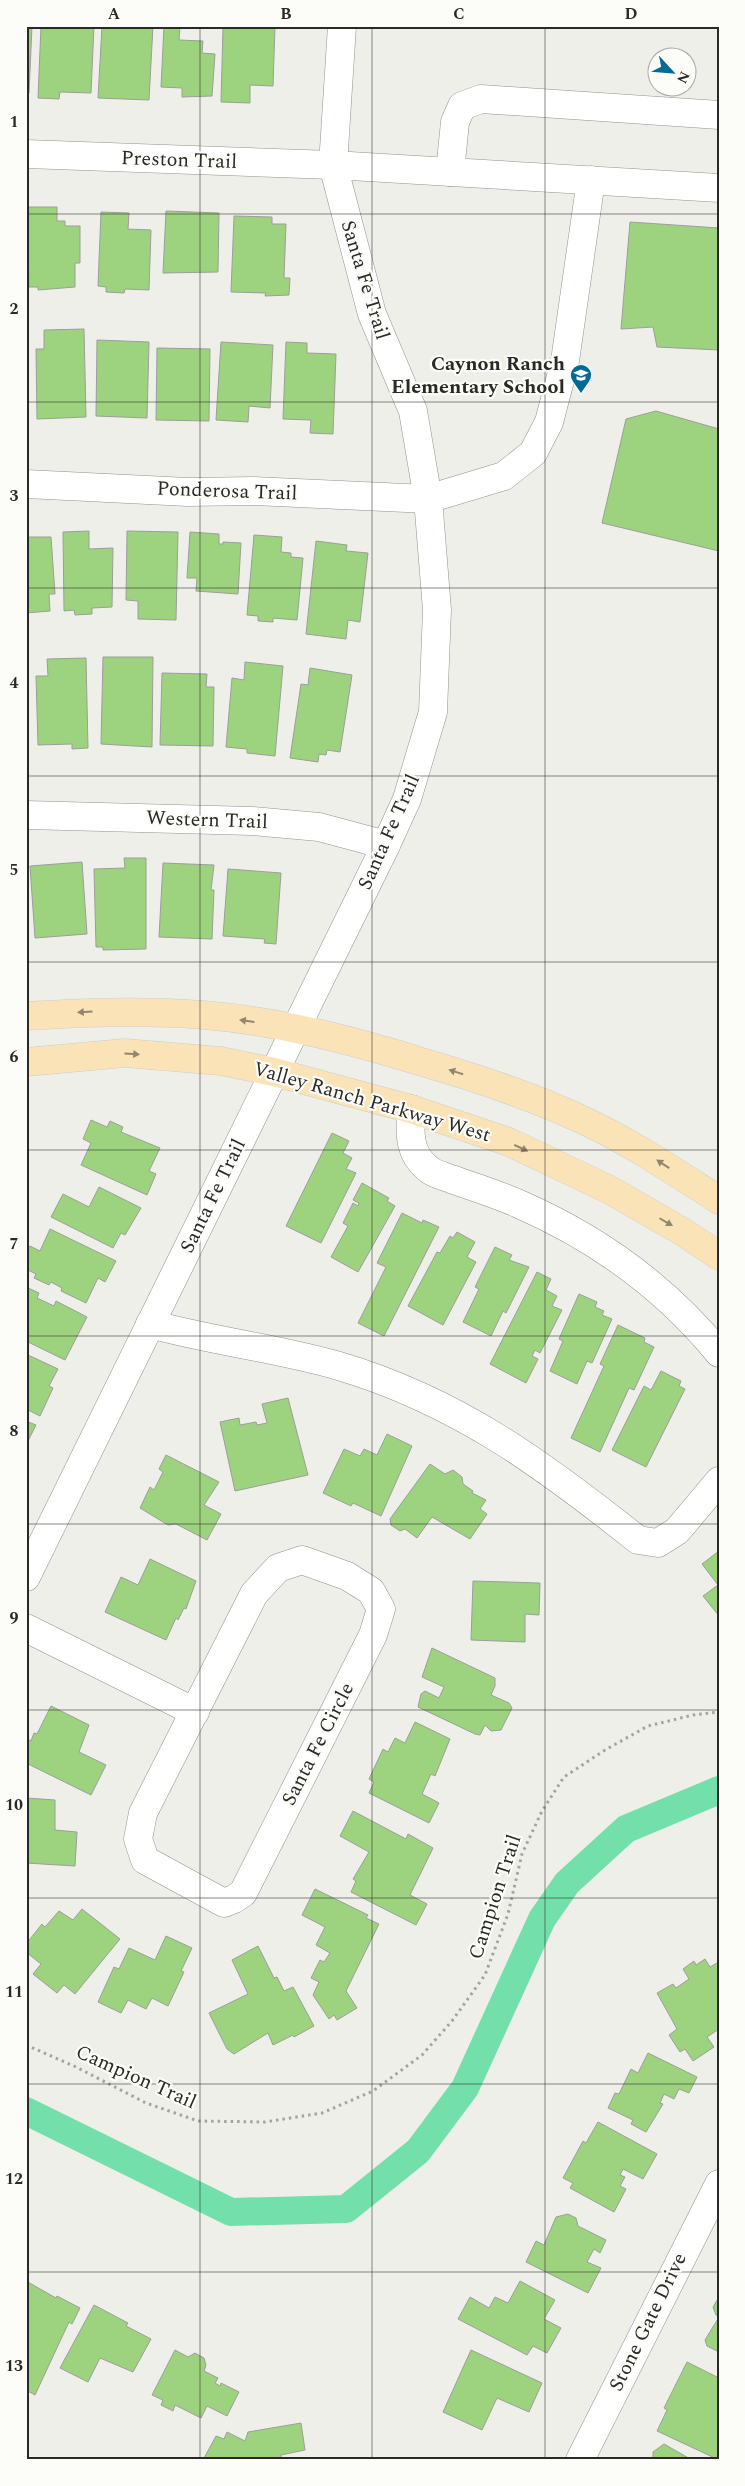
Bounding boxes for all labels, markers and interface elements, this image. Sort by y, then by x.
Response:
text: A [108,2,121,26]
text: B [280,2,292,26]
text: C [453,2,465,26]
text: D [625,2,638,26]
north arrow [648,48,698,98]
text: N [671,68,695,87]
text: 1 [10,110,18,134]
street label: Preston Trail [120,143,238,177]
street label: Santa Fe Trail [333,217,397,343]
text: 2 [10,297,19,321]
place label: Caynon Ranch Elementary School [391,349,565,402]
school or university icon: Caynon Ranch Elementary School [569,363,593,394]
street label: Ponderosa Trail [156,474,298,508]
text: 3 [10,484,19,508]
text: 4 [10,671,19,695]
street label: Santa Fe Trail [350,769,428,895]
street label: Western Trail [146,803,268,837]
text: 5 [10,858,18,882]
one-way arrow [77,1009,93,1017]
one-way arrow [239,1017,255,1025]
text: 6 [10,1045,19,1069]
one-way arrow [125,1050,141,1058]
street label: Valley Ranch Parkway West [250,1054,494,1150]
one-way arrow [448,1068,463,1075]
street label: Santa Fe Trail [172,1134,254,1258]
one-way arrow [514,1144,528,1152]
one-way arrow [656,1159,670,1169]
one-way arrow [659,1217,672,1226]
text: 7 [10,1232,19,1256]
text: 8 [10,1419,19,1443]
text: 9 [10,1606,19,1630]
street label: Santa Fe Circle [274,1677,362,1811]
text: 10 [5,1793,23,1817]
street label: Campion Trail [461,1831,529,1963]
text: 11 [5,1980,23,2004]
street label: Campion Trail [71,2037,201,2117]
text: 12 [5,2167,23,2191]
street label: Stone Gate Drive [601,2248,695,2396]
text: 13 [5,2354,23,2378]

